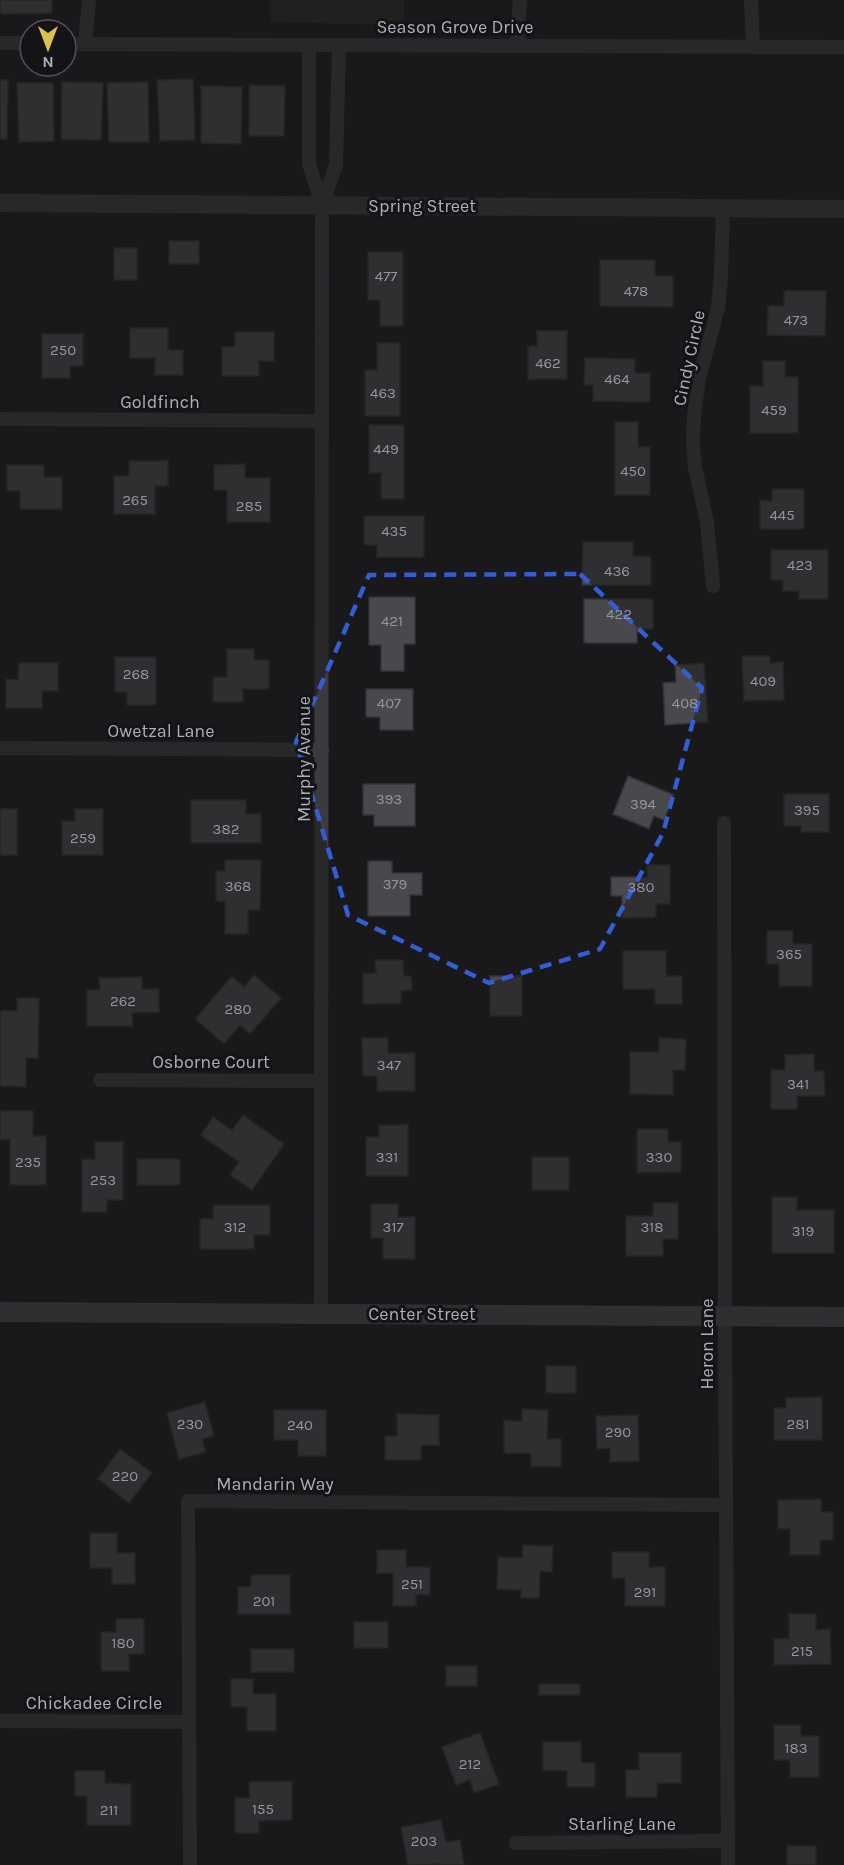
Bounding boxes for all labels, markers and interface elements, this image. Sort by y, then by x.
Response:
street label: Season Grove Drive [376,16,534,38]
north arrow [18,18,78,78]
text: N [42,53,54,72]
street label: Spring Street [368,195,476,217]
house number: 477 [375,267,397,285]
house number: 478 [624,282,648,300]
street label: Cindy Circle [668,308,710,408]
house number: 473 [784,311,808,329]
house number: 250 [50,341,76,359]
house number: 462 [535,354,561,372]
house number: 464 [604,370,630,388]
house number: 463 [370,384,396,402]
street label: Goldfinch [120,391,200,413]
house number: 459 [761,401,787,419]
house number: 449 [373,440,399,458]
house number: 450 [620,462,646,480]
house number: 265 [122,491,148,509]
house number: 285 [236,497,262,515]
house number: 445 [769,506,795,524]
house number: 435 [381,522,407,540]
house number: 423 [787,556,813,574]
house number: 436 [604,562,630,580]
house number: 422 [606,605,632,623]
house number: 421 [381,612,403,630]
house number: 268 [123,665,149,683]
house number: 409 [750,672,776,690]
house number: 407 [377,694,401,712]
house number: 408 [672,694,698,712]
street label: Murphy Avenue [293,696,315,822]
street label: Owetzal Lane [108,720,214,742]
house number: 393 [376,790,402,808]
house number: 394 [630,795,657,813]
house number: 395 [794,801,820,819]
house number: 382 [213,820,239,838]
house number: 259 [70,829,96,847]
house number: 379 [383,875,407,893]
house number: 368 [225,877,251,895]
house number: 380 [628,878,655,896]
house number: 365 [776,945,802,963]
house number: 262 [110,992,136,1010]
house number: 280 [225,1000,252,1018]
street label: Osborne Court [152,1051,270,1073]
house number: 347 [377,1056,401,1074]
house number: 341 [787,1075,809,1093]
house number: 331 [376,1148,398,1166]
house number: 330 [646,1148,672,1166]
house number: 235 [15,1153,41,1171]
house number: 253 [90,1171,116,1189]
house number: 312 [224,1218,246,1236]
house number: 317 [383,1218,403,1236]
house number: 318 [640,1218,664,1236]
house number: 319 [792,1222,814,1240]
street label: Heron Lane [696,1298,718,1390]
street label: Center Street [368,1303,476,1325]
house number: 230 [177,1415,203,1433]
house number: 281 [787,1415,809,1433]
house number: 240 [287,1416,313,1434]
house number: 290 [605,1423,631,1441]
house number: 220 [112,1467,138,1485]
street label: Mandarin Way [216,1473,334,1495]
house number: 251 [401,1575,423,1593]
house number: 291 [634,1583,656,1601]
house number: 201 [253,1592,275,1610]
house number: 180 [111,1634,135,1652]
house number: 215 [791,1642,813,1660]
street label: Chickadee Circle [26,1692,162,1714]
house number: 183 [784,1739,808,1757]
house number: 212 [459,1755,481,1773]
house number: 155 [252,1800,274,1818]
house number: 211 [100,1801,118,1819]
street label: Starling Lane [568,1813,676,1835]
house number: 203 [411,1832,437,1850]

